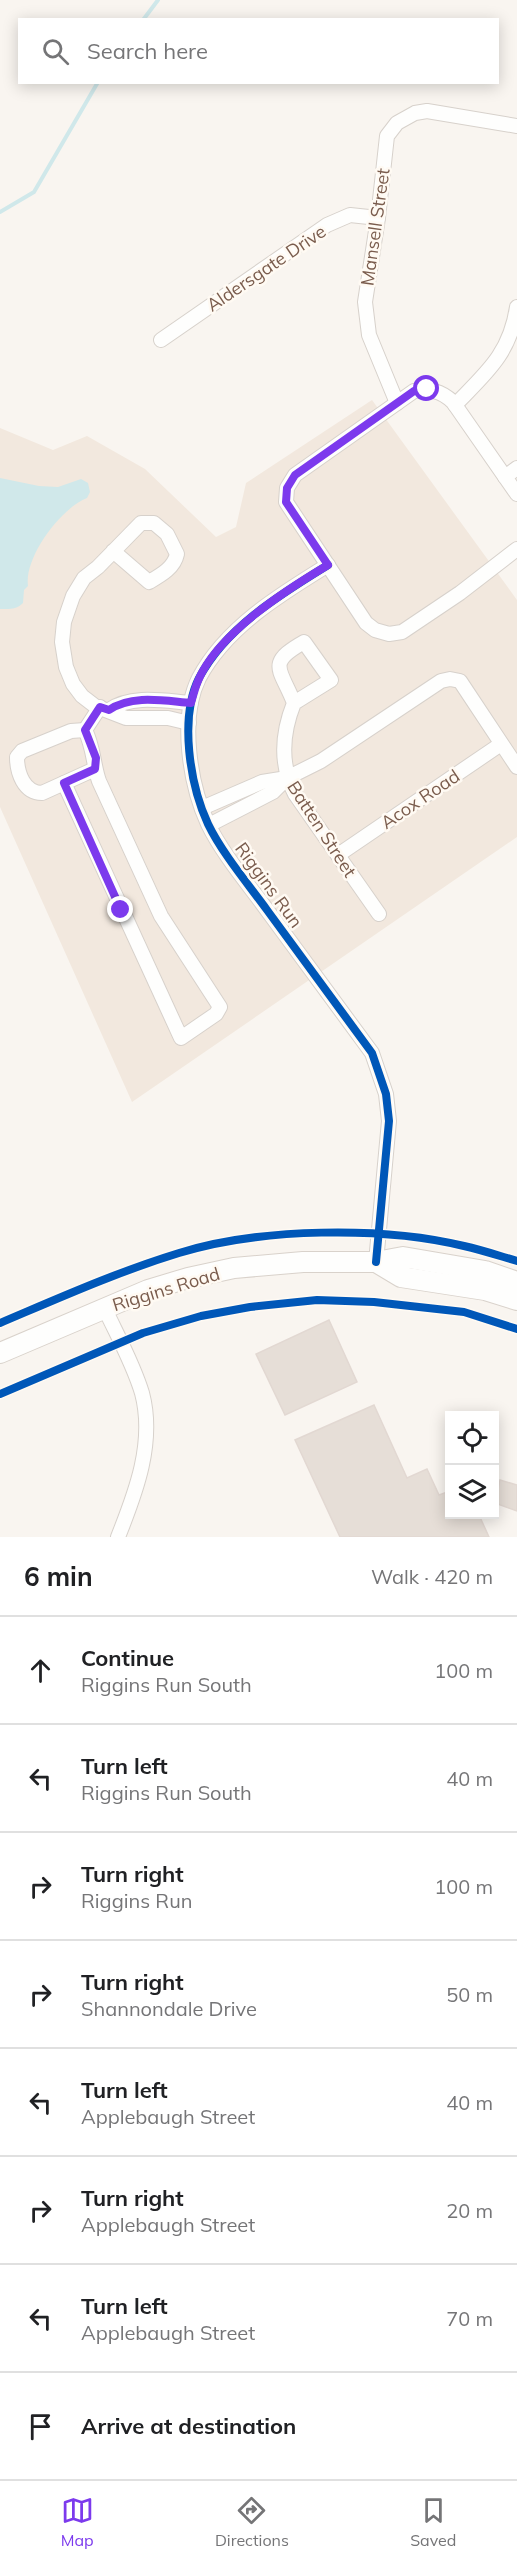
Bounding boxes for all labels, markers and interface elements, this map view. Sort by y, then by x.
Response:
search box [18,18,499,84]
icon: search [39,35,72,68]
text: Search here [87,37,208,65]
street label: Mansell Street [355,167,395,287]
street label: Aldersgate Drive [202,220,330,316]
route start [413,375,439,401]
street label: Acox Road [376,764,464,834]
street label: Batten Street [282,777,362,881]
street label: Riggins Run [230,838,308,932]
route end [107,896,133,922]
street label: Riggins Road [110,1262,222,1316]
map controls [445,1411,499,1519]
button: locate [445,1411,499,1465]
button: layers [445,1465,499,1519]
text: 6 min [24,1560,93,1593]
text: Walk · 420 m [371,1564,493,1589]
text: Continue [81,1644,174,1672]
icon: ahead [24,1654,57,1687]
text: 100 m [434,1658,493,1683]
text: Riggins Run South [81,1672,252,1697]
text: Turn left [81,1752,168,1780]
icon: left [24,1762,57,1795]
text: 40 m [446,1766,493,1791]
text: Riggins Run South [81,1780,252,1805]
text: Turn right [81,1860,184,1888]
icon: right [24,1870,57,1903]
text: 100 m [434,1874,493,1899]
text: Riggins Run [81,1888,192,1913]
text: Turn right [81,1968,184,1996]
icon: right [24,1978,57,2011]
text: 50 m [446,1982,493,2007]
text: Shannondale Drive [81,1996,257,2021]
text: Turn left [81,2076,168,2104]
icon: left [24,2086,57,2119]
text: 40 m [446,2090,493,2115]
text: Applebaugh Street [81,2104,255,2129]
text: Turn right [81,2184,184,2212]
icon: right [24,2194,57,2227]
text: 20 m [446,2198,493,2223]
text: Applebaugh Street [81,2212,255,2237]
text: Turn left [81,2292,168,2320]
icon: left [24,2302,57,2335]
text: 70 m [446,2306,493,2331]
text: Applebaugh Street [81,2320,255,2345]
icon: arrive [24,2410,57,2443]
text: Arrive at destination [81,2412,296,2440]
tab: Map [61,2494,94,2550]
tab: Directions [215,2494,289,2550]
tab: Saved [410,2494,456,2550]

